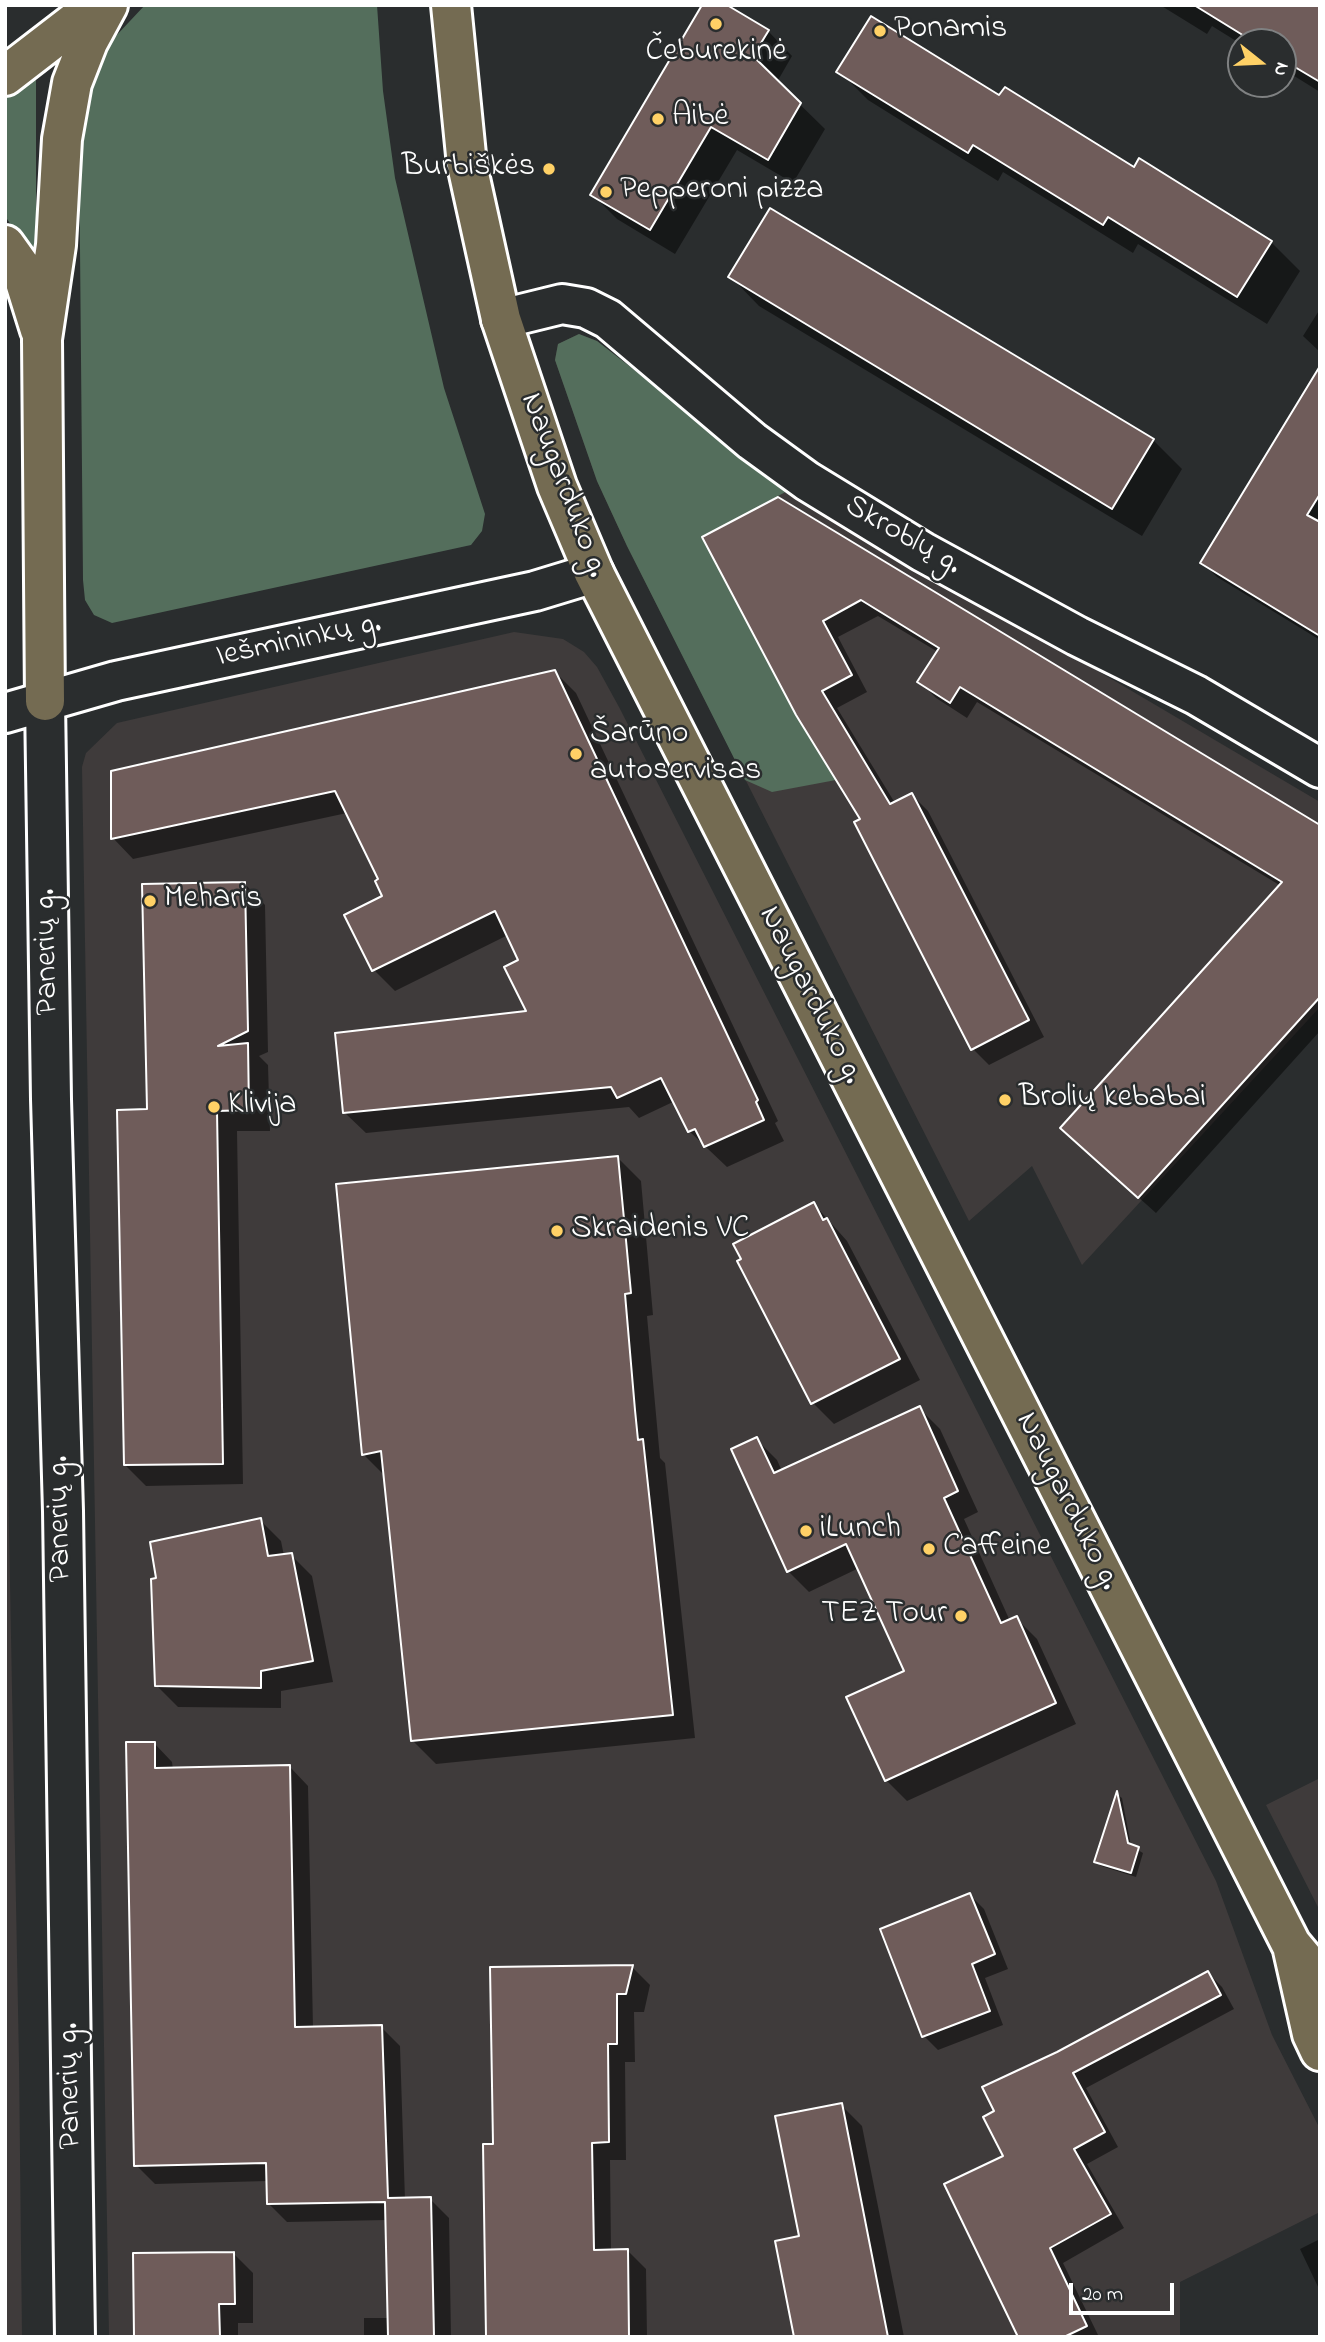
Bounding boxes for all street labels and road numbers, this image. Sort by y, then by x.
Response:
street label: Naugarduko g. [509,388,615,584]
street label: Skroblų g. [837,488,967,586]
street label: Iešmininkų g. [213,606,385,678]
street label: Panerių g. [29,888,69,1016]
street label: Naugarduko g. [748,901,870,1091]
street label: Naugarduko g. [1005,1407,1127,1597]
street label: Panerių g. [42,1455,82,1583]
street label: Panerių g. [52,2022,92,2150]

